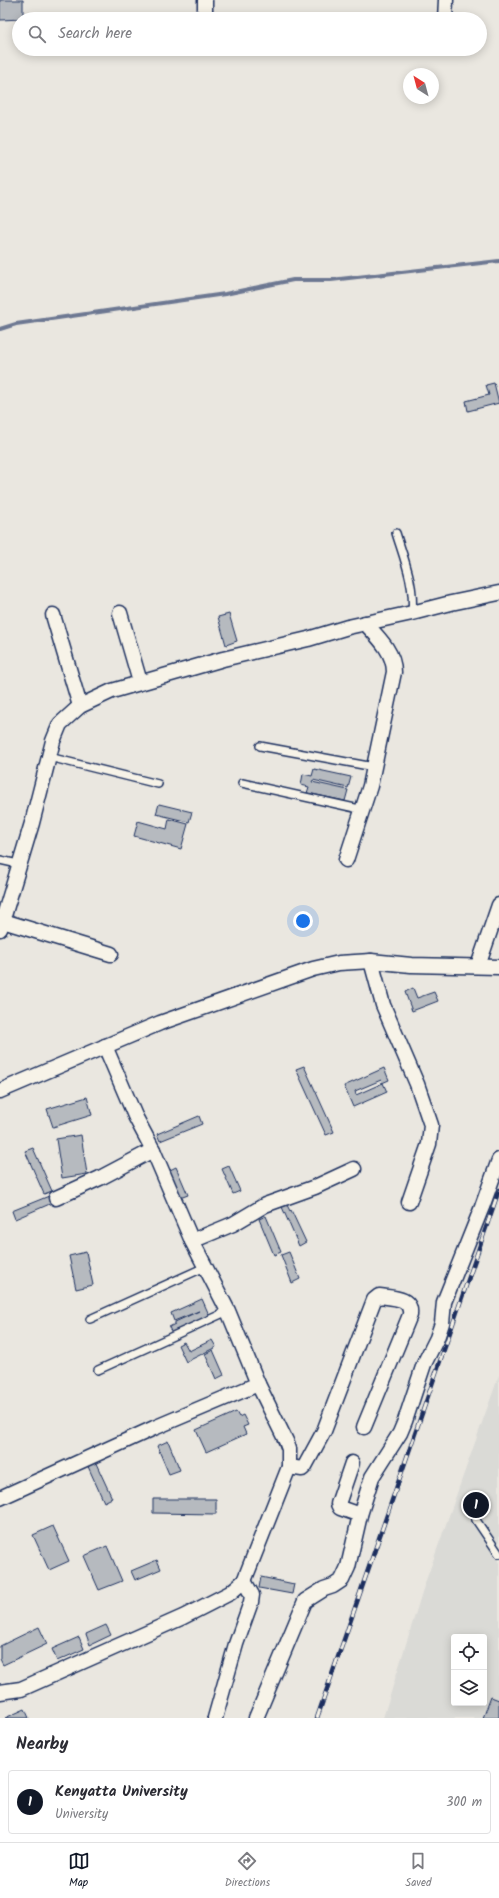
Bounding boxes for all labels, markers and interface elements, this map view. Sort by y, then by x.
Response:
search box [12,12,487,56]
text: Search here [58,22,132,46]
icon: search [26,23,48,45]
north arrow [403,68,439,104]
your location [293,911,313,931]
pin: 1 [463,1490,489,1520]
map controls [451,1634,487,1706]
button: locate [451,1634,487,1670]
button: layers [451,1670,487,1706]
text: Nearby [16,1731,68,1758]
text: Kenyatta University [55,1780,188,1804]
text: 1 [28,1792,32,1813]
text: 300 m [446,1792,482,1813]
text: University [55,1804,108,1825]
tab: Map [68,1850,90,1892]
tab: Directions [225,1850,270,1892]
tab: Saved [405,1850,431,1892]

